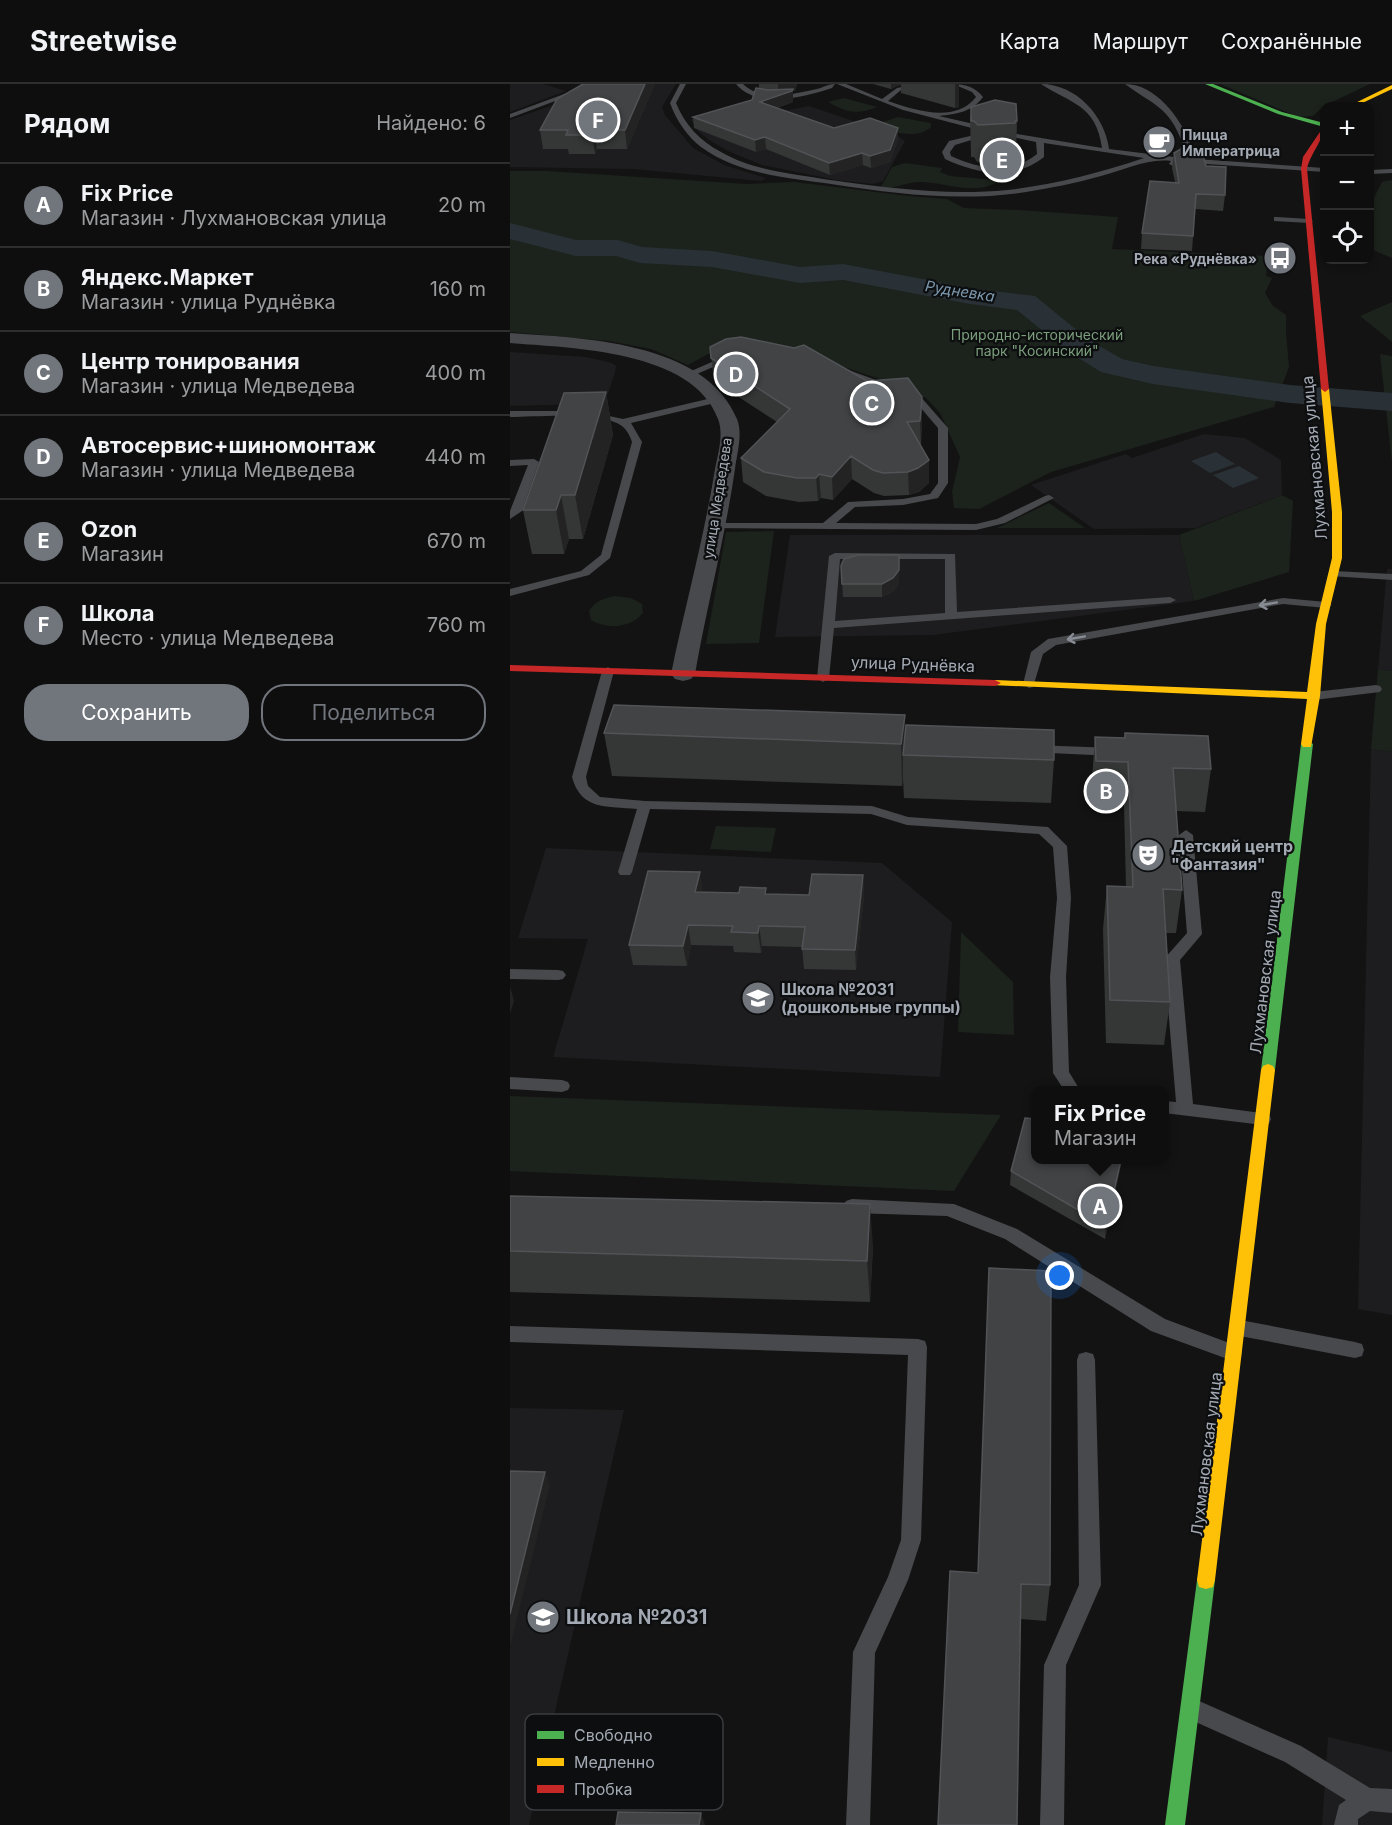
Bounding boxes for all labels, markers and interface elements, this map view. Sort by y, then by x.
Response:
text: Streetwise [30,24,177,58]
text: Карта [999,29,1060,54]
text: Маршрут [1093,29,1188,54]
text: Сохранённые [1221,29,1362,54]
pin: F [578,98,617,142]
map controls [1320,102,1374,264]
button: + [1320,102,1374,156]
text: Рядом [24,108,110,139]
text: Найдено: 6 [376,111,486,135]
cafe icon: Пицца Императрица [1141,124,1177,160]
place label: Пицца Императрица [1182,126,1280,159]
pin: E [982,138,1022,182]
button: − [1320,156,1374,210]
text: Fix Price [81,180,173,206]
text: A [36,193,51,217]
text: 20 m [438,193,486,217]
text: Магазин · Лухмановская улица [81,206,387,230]
button: locate [1320,210,1374,264]
bus stop icon: Река «Руднёвка» [1262,240,1298,276]
place label: Река «Руднёвка» [1134,250,1257,267]
text: Яндекс.Маркет [81,264,253,290]
water label: Рудневка [924,276,996,306]
text: B [37,277,50,301]
text: 160 m [430,277,486,301]
text: Магазин · улица Руднёвка [81,290,336,314]
park label: Природно-исторический парк "Косинский" [951,326,1123,359]
text: Центр тонирования [81,348,300,374]
pin: D [716,352,756,396]
text: C [36,361,51,385]
text: 400 m [425,361,486,385]
text: Магазин · улица Медведева [81,374,355,398]
street label: Лухмановская улица [1297,375,1331,541]
pin: C [852,380,892,426]
text: Автосервис+шиномонтаж [81,432,376,458]
street label: улица Медведева [699,436,735,560]
text: D [36,445,51,469]
text: 440 m [424,445,486,469]
text: Магазин · улица Медведева [81,458,355,482]
text: Ozon [81,516,137,542]
text: E [37,529,50,553]
text: 670 m [427,529,486,553]
text: Магазин [81,542,164,566]
one-way arrow [1258,599,1278,610]
text: Школа [81,600,155,626]
text: F [38,613,49,637]
text: 760 m [427,613,486,637]
text: Место · улица Медведева [81,626,335,650]
one-way arrow [1066,633,1086,644]
street label: улица Руднёвка [851,652,975,676]
button: Сохранить [24,684,249,741]
button: Поделиться [261,684,486,741]
pin: B [1086,768,1126,814]
place label: Детский центр "Фантазия" [1171,836,1293,874]
theatre icon: Детский центр "Фантазия" [1130,837,1166,873]
street label: Лухмановская улица [1245,889,1285,1055]
place label: Школа №2031 (дошкольные группы) [781,979,961,1017]
school or university icon: Школа №2031 (дошкольные группы) [740,980,776,1016]
popup [1031,1086,1169,1164]
text: Fix Price [1054,1100,1146,1126]
text: Магазин [1054,1126,1137,1150]
pin: A [1080,1184,1120,1228]
your location [1045,1261,1074,1290]
street label: Лухмановская улица [1186,1371,1226,1537]
school or university icon: Школа №2031 [525,1599,561,1635]
place label: Школа №2031 [566,1605,707,1629]
legend [525,1714,723,1810]
text: Свободно [574,1725,653,1745]
text: Медленно [574,1752,655,1772]
text: Пробка [574,1779,632,1799]

